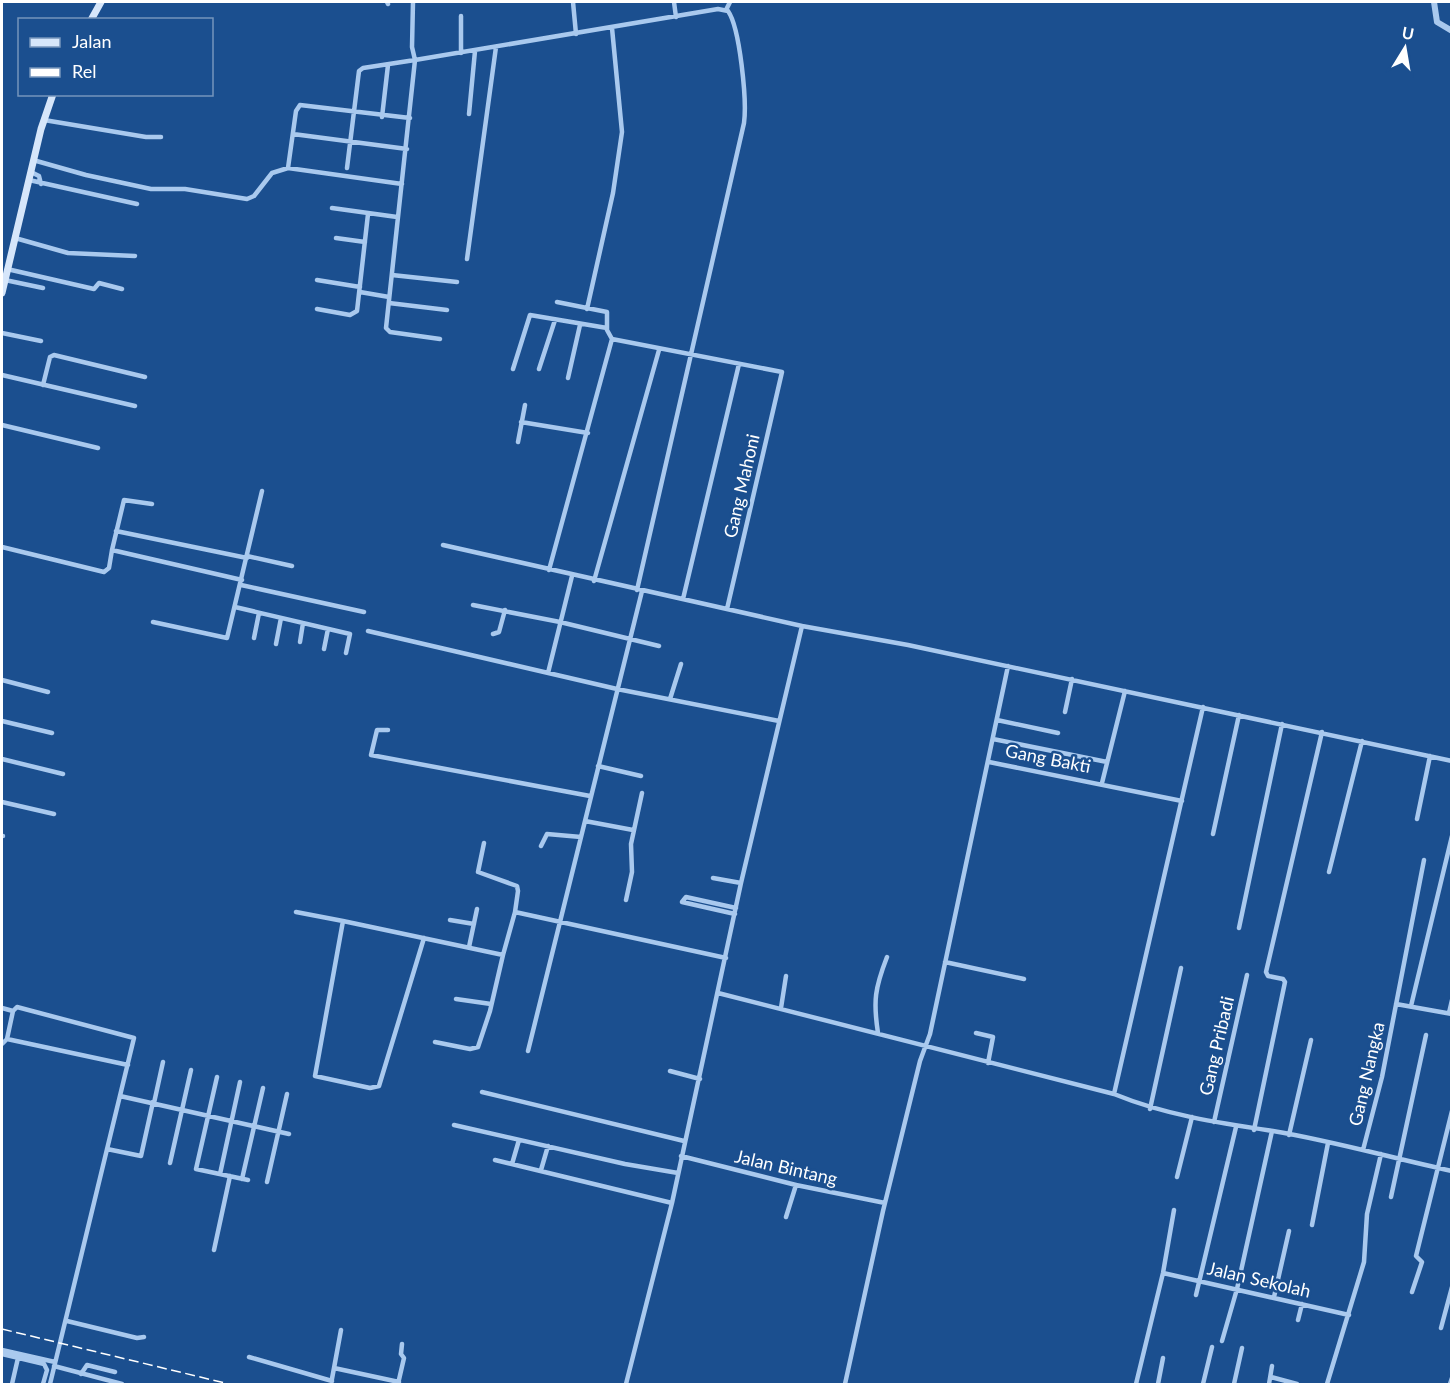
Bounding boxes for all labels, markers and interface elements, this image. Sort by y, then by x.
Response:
legend [18,18,213,96]
north arrow [1375,18,1435,78]
text: U [1400,22,1416,43]
text: Jalan [72,30,111,52]
text: Rel [72,60,96,82]
street label: Gang Mahoni [718,432,764,540]
street label: Gang Bakti [1004,739,1093,777]
street label: Gang Pribadi [1194,994,1238,1097]
street label: Gang Nangka [1343,1020,1389,1128]
street label: Jalan Bintang [733,1145,840,1190]
street label: Jalan Sekolah [1205,1256,1313,1302]

